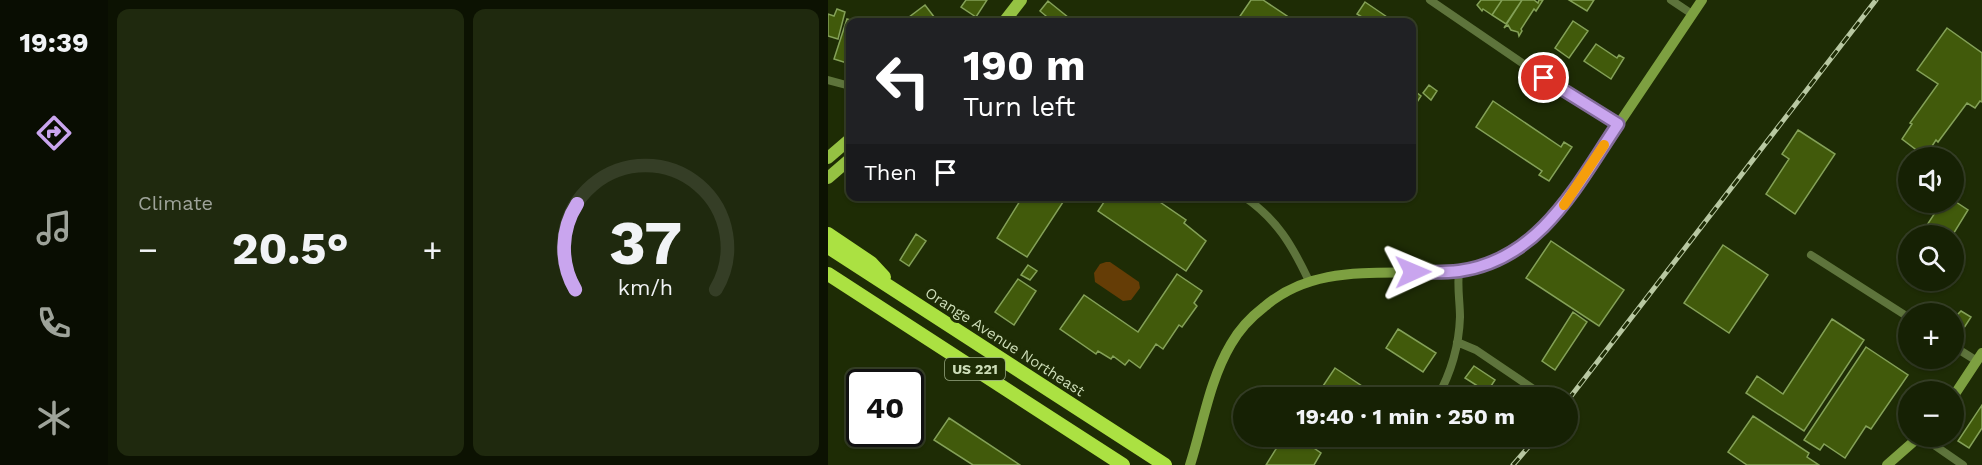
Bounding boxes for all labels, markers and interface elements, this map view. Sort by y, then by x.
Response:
text: 19:39 [19,27,89,59]
text: 190 m [963,41,1086,90]
icon: left [864,42,942,120]
pin [1518,52,1569,103]
icon: arrive [1527,61,1560,94]
text: Turn left [963,91,1075,123]
icon: directions [33,112,75,154]
map controls [1898,147,1964,447]
button: sound [1898,147,1964,213]
icon: arrive [929,156,962,189]
text: Then [864,160,917,185]
text: Climate [138,191,213,215]
text: 37 [609,206,682,279]
icon: music [33,207,75,249]
text: 20.5° [232,222,349,275]
button: search [1898,225,1964,291]
text: − [138,230,158,269]
text: + [423,230,443,269]
position arrow [1381,240,1445,304]
text: km/h [618,275,673,300]
street label: Orange Avenue Northeast [922,284,1089,401]
icon: phone [33,302,75,344]
button: + [1898,303,1964,369]
road number: US 221 [945,358,1005,380]
speed limit sign: 40 [846,369,924,447]
button: − [1898,381,1964,447]
icon: climate [33,397,75,439]
text: 19:40 · 1 min · 250 m [1296,404,1515,429]

